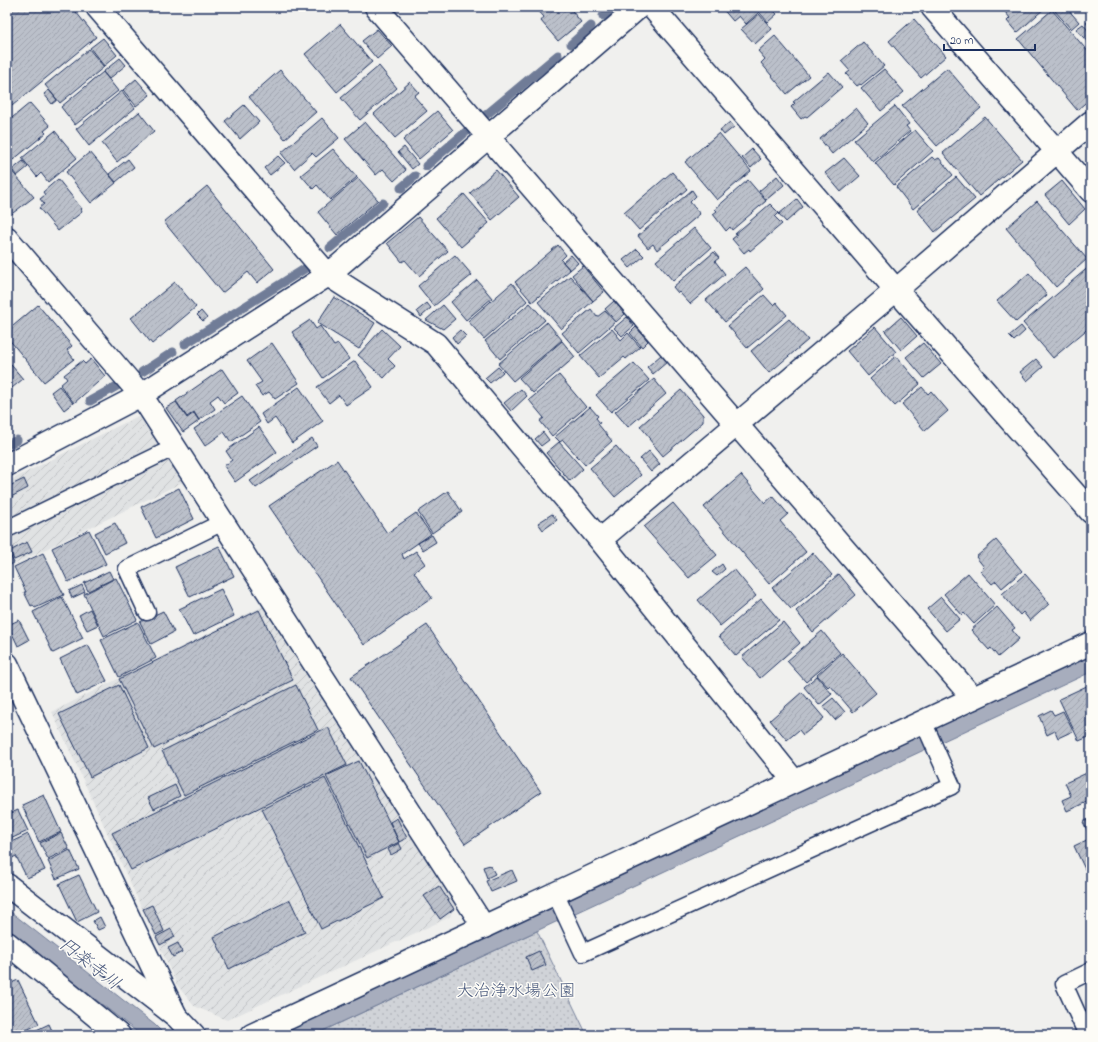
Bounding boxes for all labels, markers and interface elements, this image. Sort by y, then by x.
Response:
scale bar [944,26,1035,52]
text: 20 m [950,32,973,50]
water label: 円楽寺川 [53,933,125,997]
park label: 大治浄水場公園 [457,979,576,1004]

